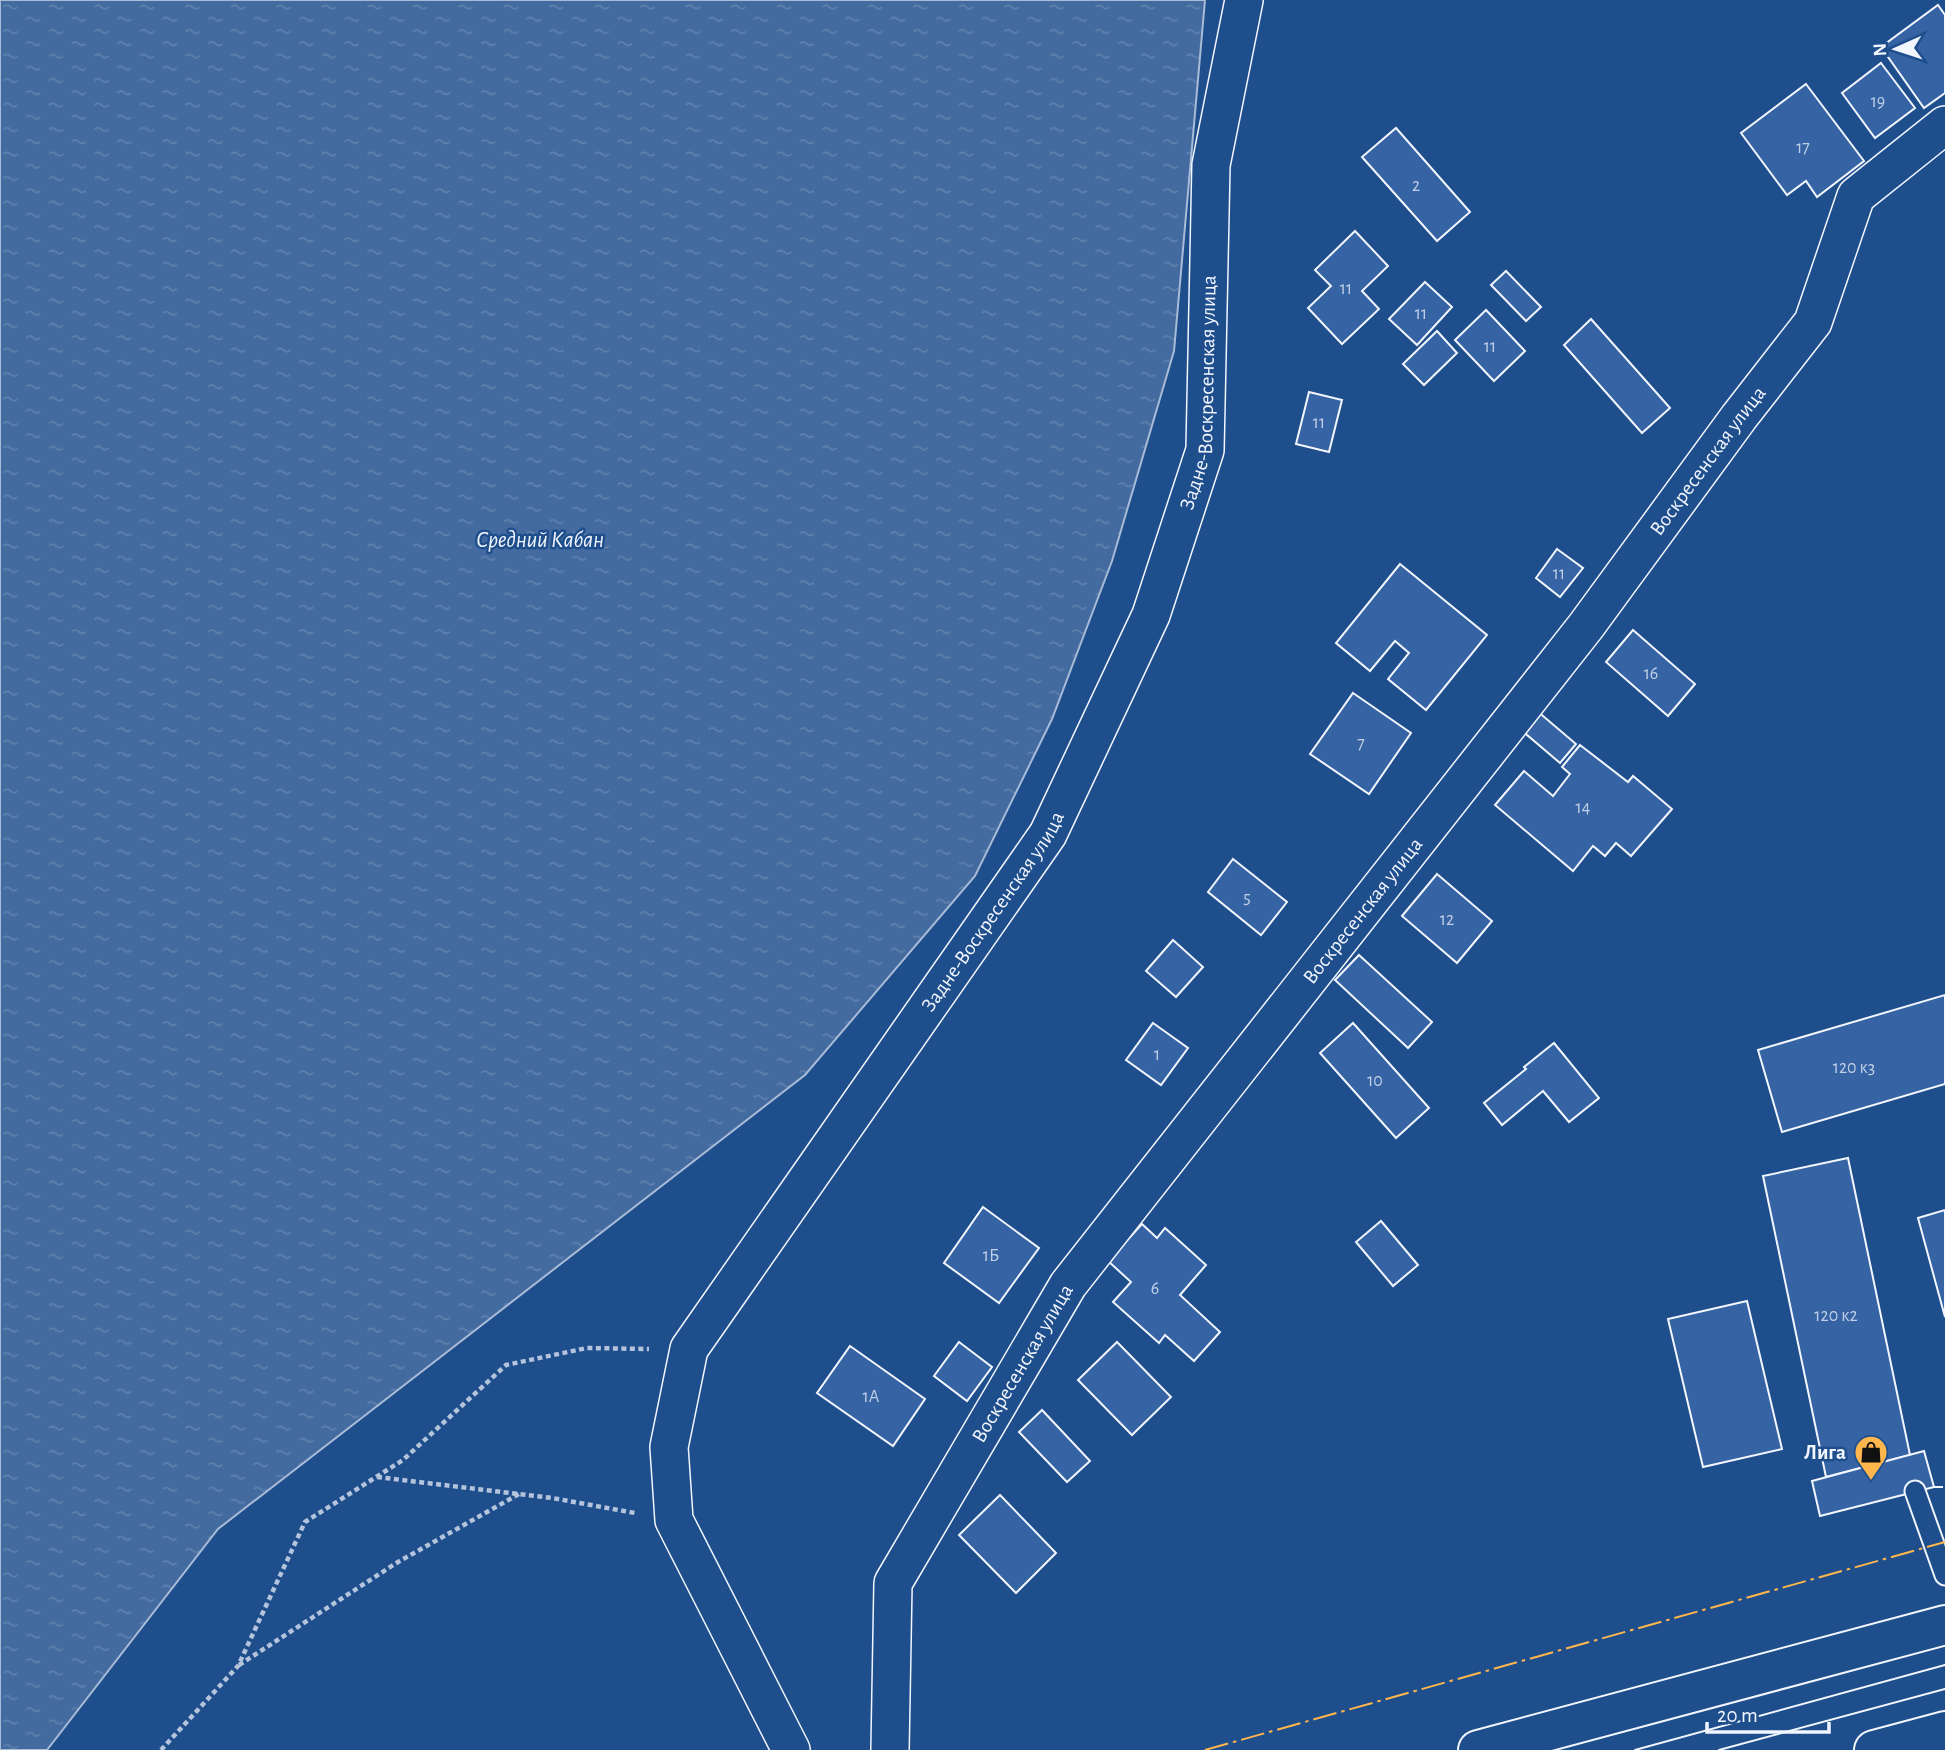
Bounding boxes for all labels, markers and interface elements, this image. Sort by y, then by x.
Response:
north arrow [1861,14,1931,84]
text: N [1871,43,1890,57]
house number: 19 [1871,93,1885,111]
house number: 17 [1796,139,1810,157]
house number: 2 [1412,177,1420,195]
street label: Задне-Воскресенская улица [1176,275,1220,513]
house number: 11 [1340,280,1352,298]
house number: 11 [1415,305,1427,323]
house number: 11 [1484,338,1496,356]
street label: Воскресенская улица [1646,382,1770,539]
house number: 11 [1313,414,1325,432]
water label: Средний Кабан [476,529,604,552]
house number: 11 [1553,565,1565,583]
house number: 16 [1644,665,1658,683]
house number: 7 [1357,735,1365,753]
house number: 14 [1576,799,1591,817]
street label: Задне-Воскресенская улица [918,808,1068,1016]
street label: Воскресенская улица [1299,833,1427,988]
house number: 5 [1243,889,1251,907]
house number: 12 [1440,911,1454,929]
house number: 1 [1154,1046,1160,1064]
house number: 120 к3 [1833,1059,1875,1077]
house number: 10 [1367,1072,1383,1090]
house number: 1Б [983,1247,999,1265]
street label: Воскресенская улица [968,1280,1077,1446]
house number: 6 [1151,1280,1159,1298]
house number: 120 к2 [1814,1307,1858,1325]
house number: 1А [863,1388,880,1406]
shop icon: Лига [1852,1433,1890,1482]
place label: Лига [1804,1442,1846,1463]
scale bar [1707,1690,1829,1734]
text: 20 m [1717,1705,1758,1726]

